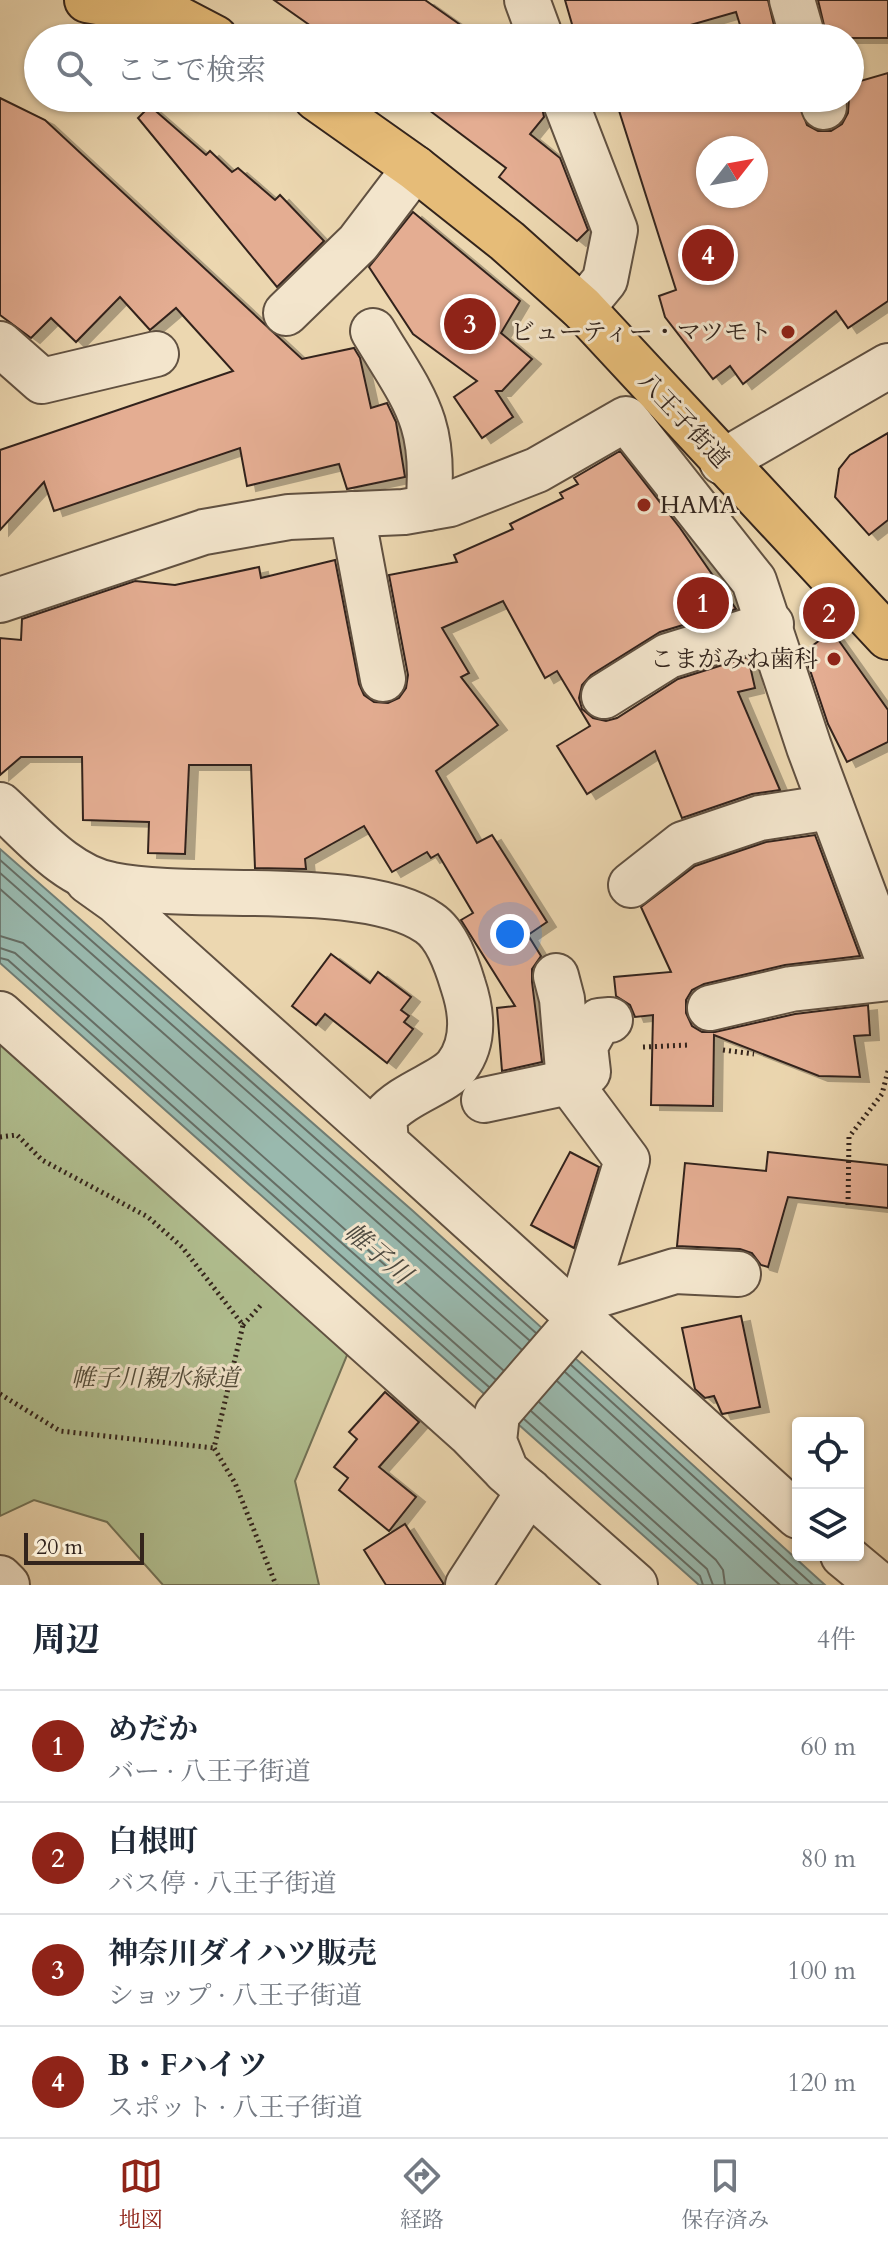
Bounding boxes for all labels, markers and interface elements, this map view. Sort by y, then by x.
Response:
search box [24,24,864,112]
icon: search [52,46,96,90]
text: ここで検索 [116,50,266,91]
north arrow [696,136,768,208]
pin: 4 [682,225,734,285]
pin: 3 [444,294,496,354]
place label: ビューティー・マツモト [511,316,772,349]
marker: ビューティー・マツモト [779,323,797,341]
street label: 八王子街道 [631,365,737,475]
place label: HAMA [660,489,738,522]
marker: HAMA [635,496,653,514]
pin: 1 [677,573,729,633]
pin: 2 [803,583,855,643]
place label: こまがみね歯科 [650,643,818,676]
marker: こまがみね歯科 [825,650,843,668]
your location [490,914,530,954]
water label: 帷子川 [337,1215,421,1294]
park label: 帷子川親水緑道 [71,1362,243,1395]
map controls [792,1417,864,1561]
button: locate [792,1417,864,1489]
button: layers [792,1489,864,1561]
scale bar [24,1529,144,1565]
text: 20 m [36,1532,83,1562]
text: 周辺 [32,1617,100,1663]
text: 4件 [817,1622,856,1657]
text: めだか [108,1709,198,1750]
text: 1 [51,1729,65,1764]
text: 60 m [800,1729,856,1764]
text: バー · 八王子街道 [108,1754,311,1789]
text: 白根町 [108,1821,198,1862]
text: 2 [51,1841,65,1876]
text: 80 m [800,1841,856,1876]
text: バス停 · 八王子街道 [108,1866,337,1901]
text: 神奈川ダイハツ販売 [108,1933,377,1974]
text: 3 [51,1953,65,1988]
text: 100 m [787,1953,856,1988]
text: ショップ · 八王子街道 [108,1978,362,2013]
text: B・Fハイツ [108,2045,267,2086]
text: 4 [51,2065,65,2100]
text: 120 m [787,2065,856,2100]
text: スポット · 八王子街道 [108,2090,363,2125]
tab: 地図 [119,2154,163,2235]
tab: 経路 [400,2154,444,2235]
tab: 保存済み [681,2154,769,2235]

